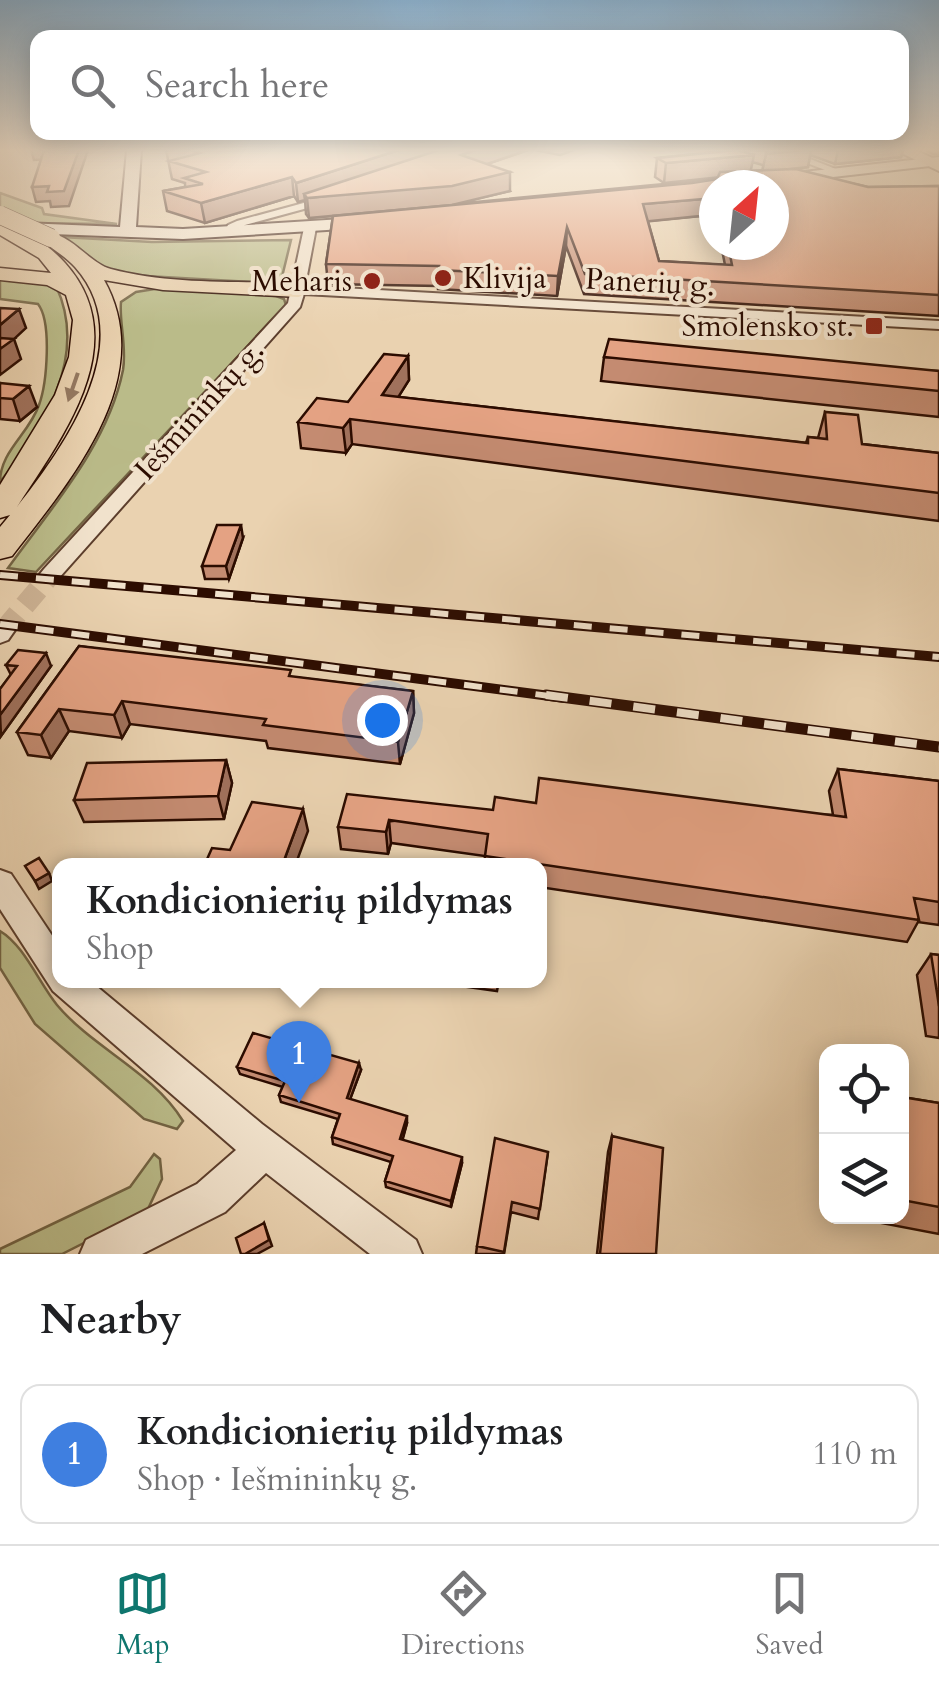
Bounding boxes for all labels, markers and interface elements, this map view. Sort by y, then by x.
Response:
search box [30,30,909,140]
icon: search [65,58,120,113]
text: Search here [145,59,329,111]
north arrow [699,170,789,260]
place label: Klivija [463,258,546,299]
street label: Panerių g. [584,259,716,306]
place label: Meharis [251,261,352,302]
marker: Klivija [432,267,454,289]
marker: Meharis [361,270,383,292]
place label: Smolensko st. [682,306,854,347]
marker: Smolensko st. [863,315,885,337]
street label: Iešmininkų g. [125,331,273,489]
one-way arrow [65,372,80,402]
your location [357,695,408,746]
popup [52,858,547,988]
text: Kondicionierių pildymas [86,875,513,927]
text: Shop [86,927,154,971]
pin: 1 [266,1020,332,1103]
map controls [819,1044,909,1224]
button: locate [819,1044,909,1134]
button: layers [819,1134,909,1224]
text: Nearby [40,1291,182,1348]
text: Kondicionierių pildymas [137,1406,564,1458]
text: 1 [66,1432,83,1476]
text: 110 m [812,1432,897,1476]
text: Shop · Iešmininkų g. [137,1458,417,1502]
tab: Map [115,1566,170,1664]
tab: Directions [401,1566,525,1664]
tab: Saved [756,1566,824,1664]

